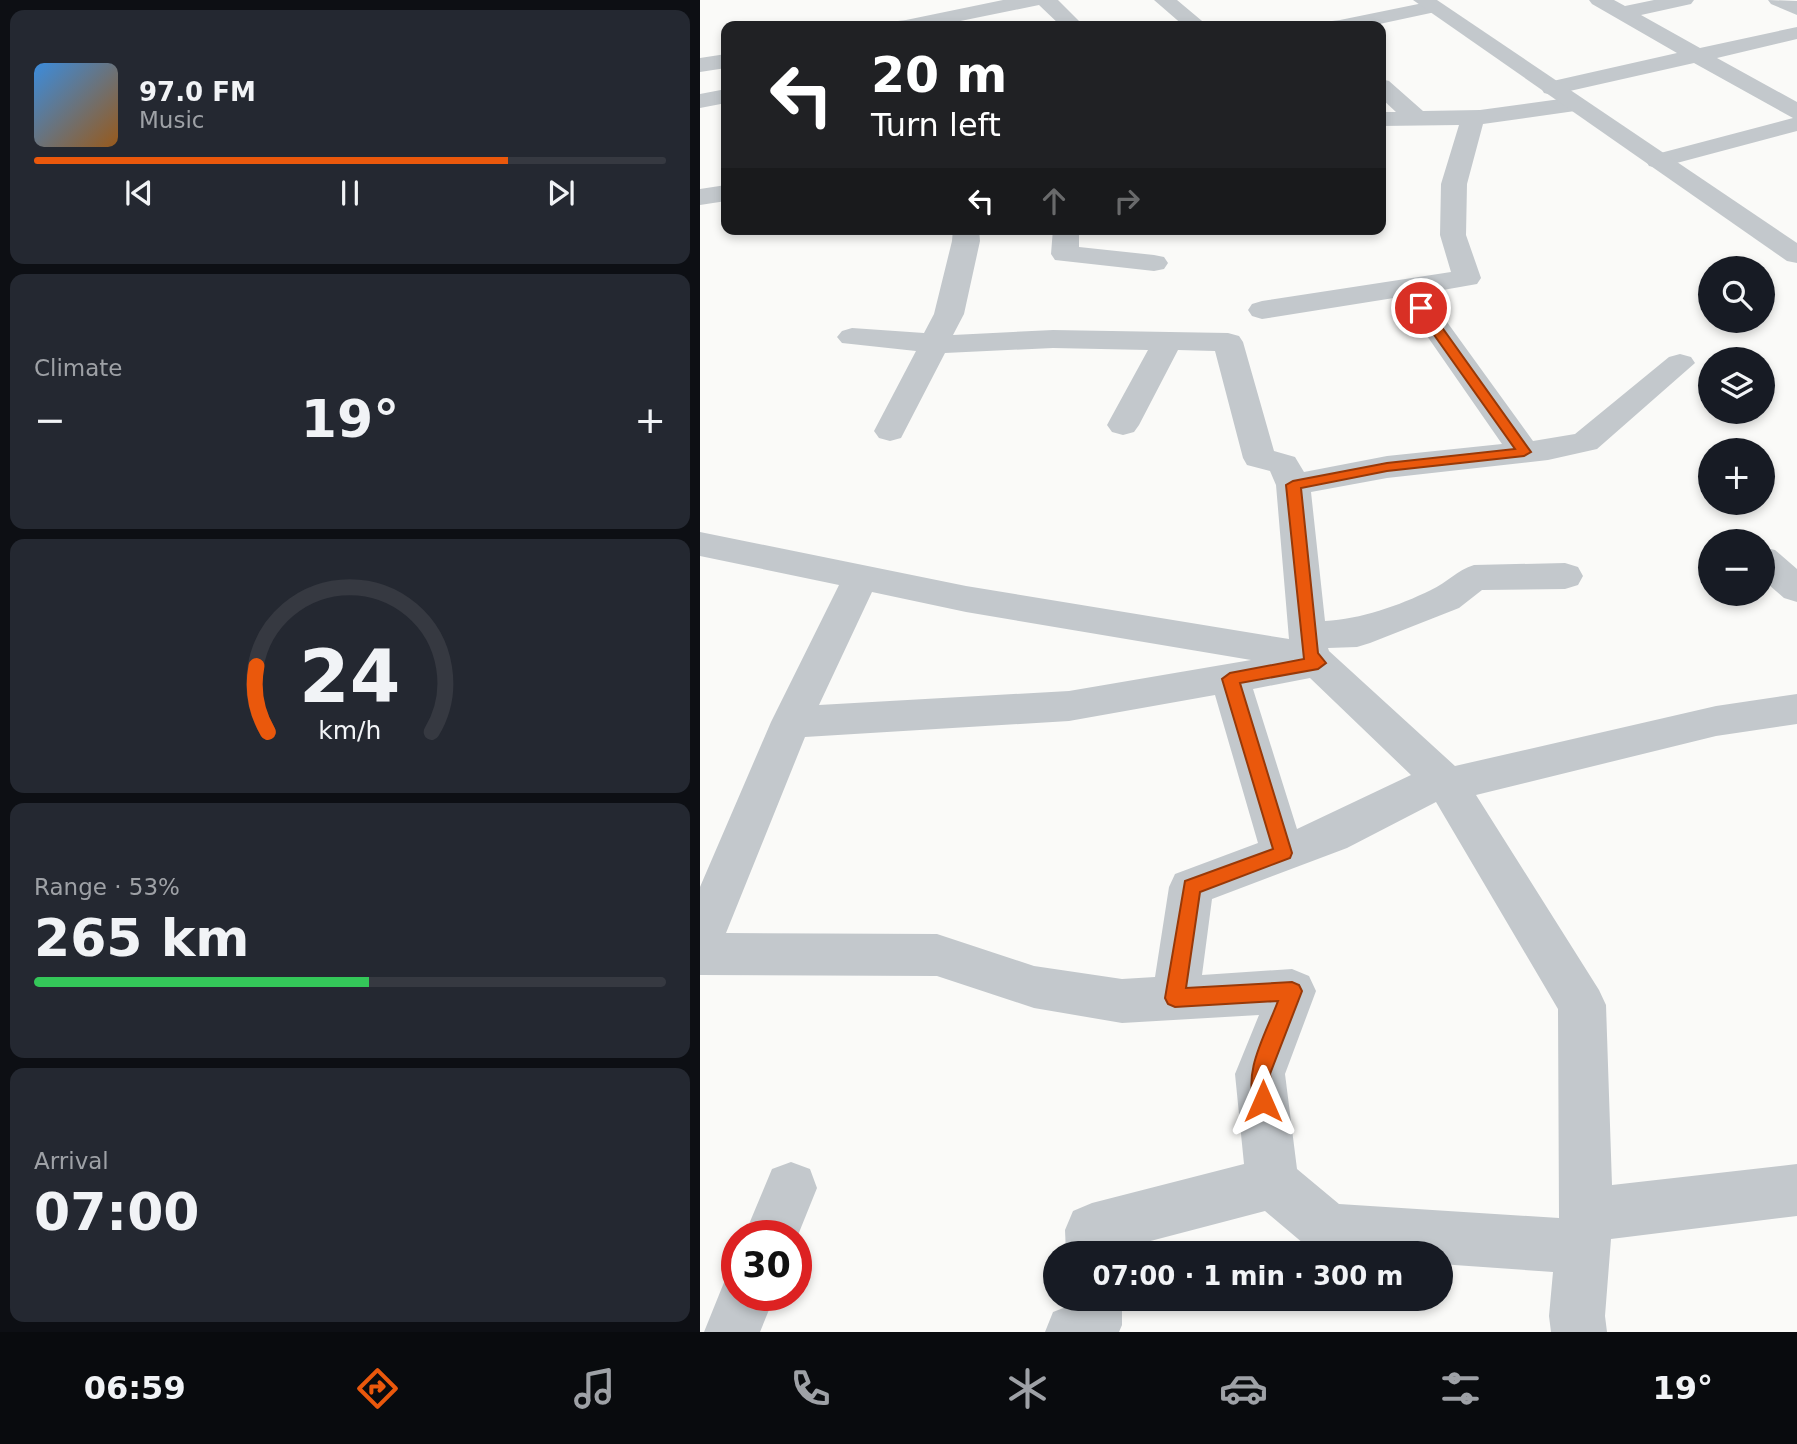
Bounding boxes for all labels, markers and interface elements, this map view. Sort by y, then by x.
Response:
text: 20 m [871,47,1007,104]
icon: left [756,49,847,140]
text: 97.0 FM [139,77,256,107]
text: Turn left [871,106,1001,144]
text: Music [139,107,204,133]
icon: previous [120,174,158,212]
icon: pause [331,174,369,212]
icon: next [542,174,580,212]
icon: left [962,182,1000,220]
icon: ahead [1035,182,1073,220]
icon: right [1108,182,1146,220]
map controls [1698,256,1775,606]
button: search [1698,256,1775,333]
pin [1391,278,1451,338]
icon: arrive [1402,289,1440,327]
button: layers [1698,347,1775,424]
text: Climate [34,355,123,381]
text: 19° [301,389,399,449]
text: − [34,398,66,442]
text: + [634,398,666,442]
button: + [1698,438,1775,515]
button: − [1698,529,1775,606]
text: 24 [299,634,401,719]
text: km/h [318,716,382,745]
text: Range · 53% [34,874,180,900]
text: 265 km [34,908,249,968]
position arrow [1226,1064,1300,1138]
text: Arrival [34,1148,109,1174]
text: 07:00 [34,1182,200,1242]
speed limit sign: 30 [721,1220,812,1311]
text: 07:00 · 1 min · 300 m [1093,1261,1403,1291]
icon: directions [353,1364,402,1413]
icon: music [570,1364,619,1413]
icon: phone [786,1364,835,1413]
icon: climate [1003,1364,1052,1413]
icon: car [1219,1364,1268,1413]
icon: filters [1436,1364,1485,1413]
text: 06:59 [84,1369,186,1407]
text: 19° [1653,1369,1713,1407]

